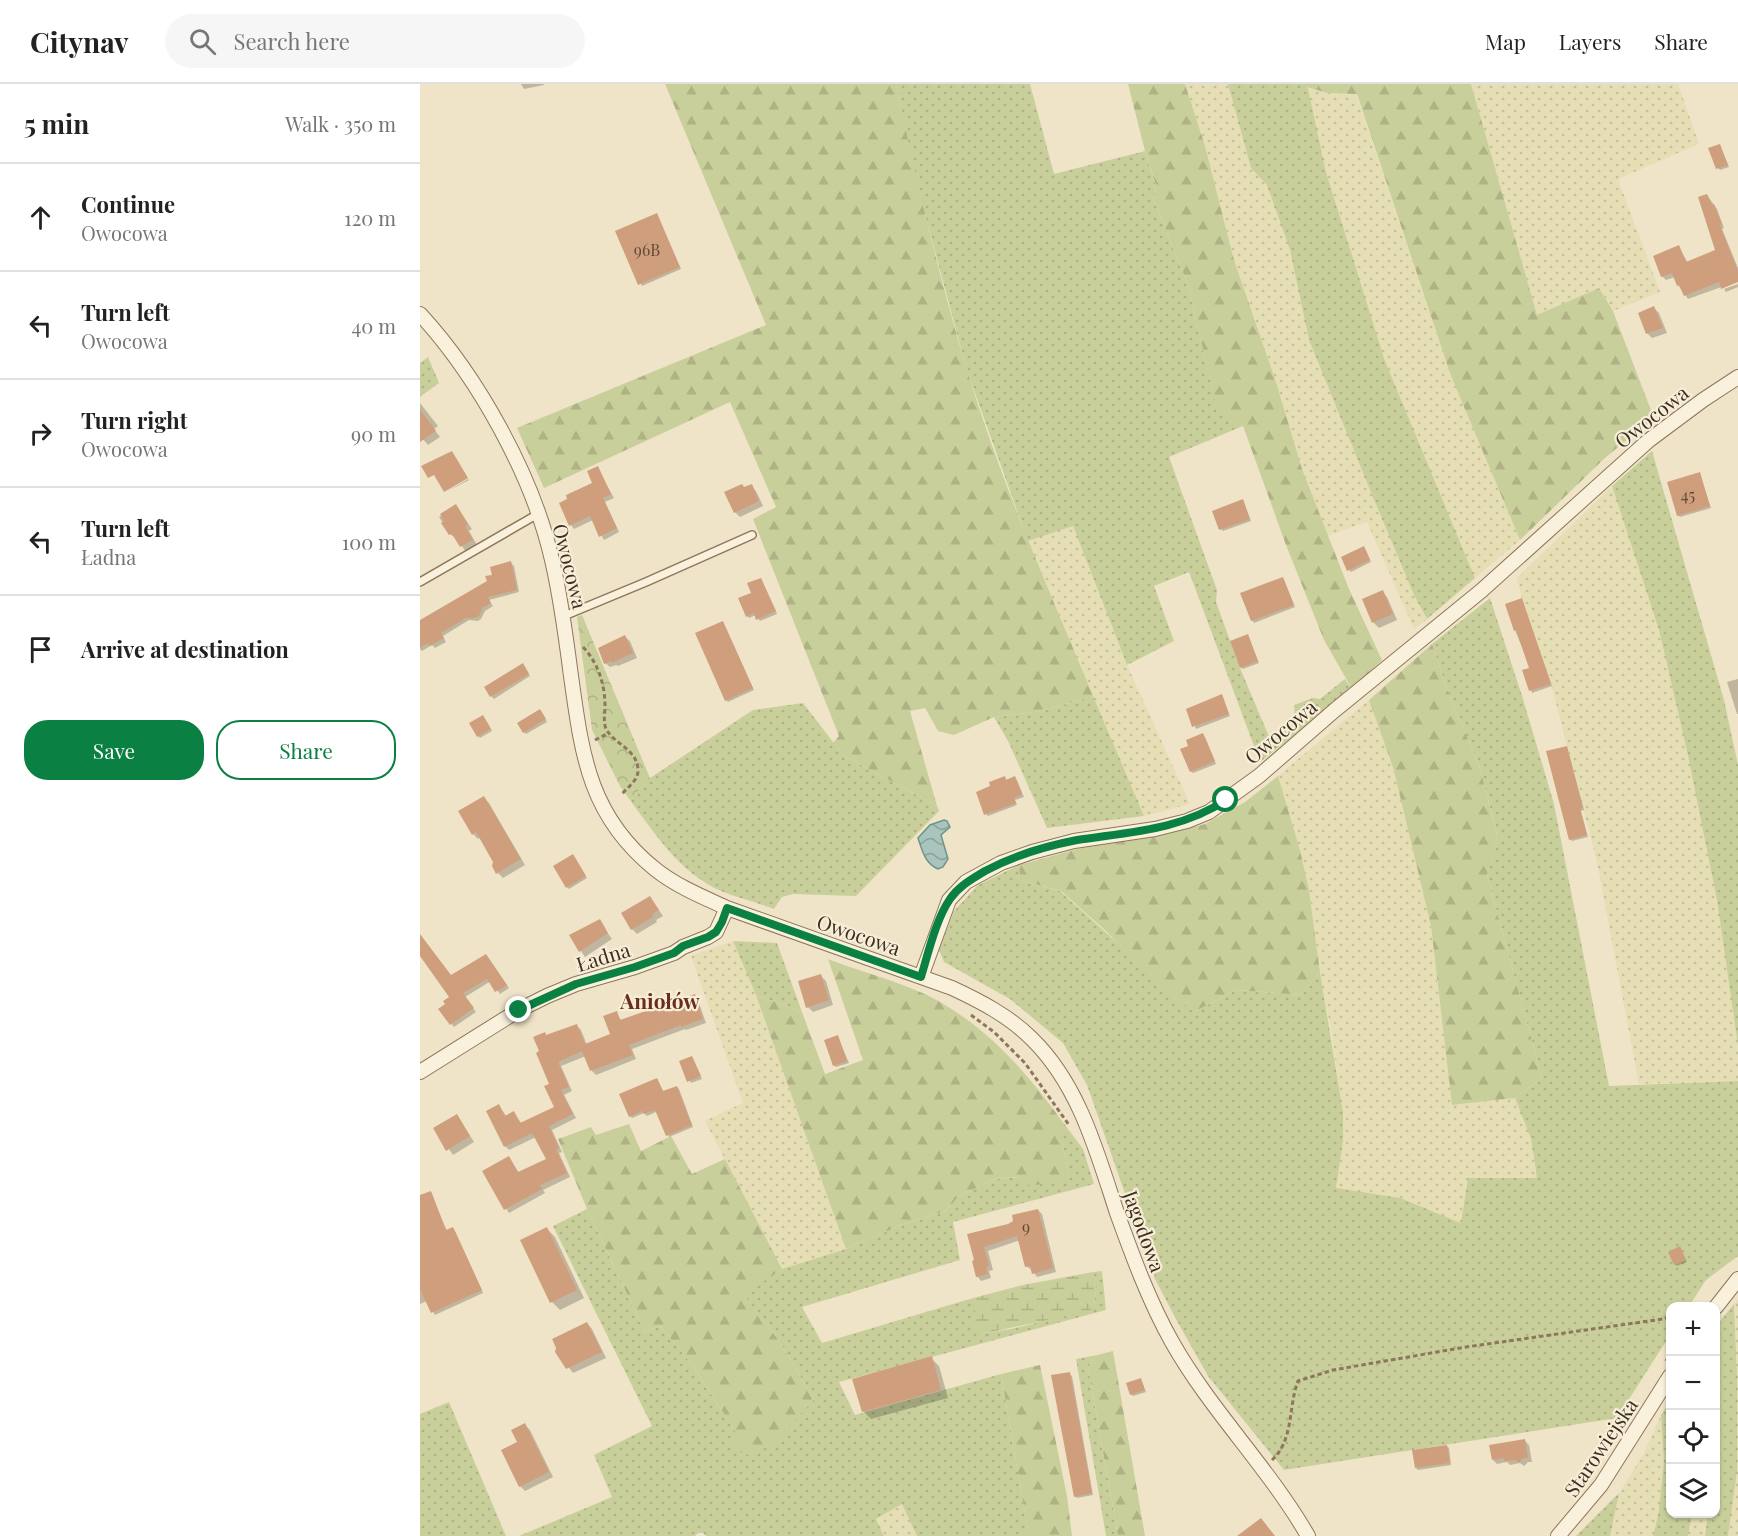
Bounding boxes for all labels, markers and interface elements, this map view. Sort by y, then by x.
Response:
search box [165,14,585,68]
text: Citynav [30,23,129,60]
icon: search [186,25,219,58]
text: Search here [234,26,350,56]
text: Map [1485,27,1526,55]
text: Layers [1559,27,1621,55]
text: Share [1654,27,1708,55]
text: 5 min [24,106,89,141]
text: Walk · 350 m [285,110,396,137]
text: Continue [81,189,175,219]
icon: ahead [24,201,57,234]
text: 120 m [344,204,396,231]
text: Owocowa [81,219,168,246]
house number: 96B [634,239,660,260]
text: Turn left [81,297,170,327]
icon: left [24,309,57,342]
text: 40 m [351,312,396,339]
text: Owocowa [81,327,168,354]
street label: Owocowa [1608,379,1694,453]
text: Turn right [81,405,187,435]
icon: right [24,417,57,450]
text: 90 m [351,420,396,447]
text: Owocowa [81,435,168,462]
house number: 45 [1681,484,1695,505]
text: Turn left [81,513,170,543]
street label: Owocowa [547,521,595,611]
icon: left [24,525,57,558]
text: 100 m [342,528,396,555]
text: Ładna [81,543,136,570]
icon: arrive [24,633,57,666]
text: Arrive at destination [81,634,289,664]
street label: Owocowa [1238,693,1322,769]
button: Save [24,720,204,780]
button: Share [216,720,396,780]
route start [1212,786,1238,812]
street label: Owocowa [814,907,904,961]
street label: Ładna [573,935,633,977]
district label: Aniołów [619,986,700,1014]
route end [505,996,531,1022]
street label: Jagodowa [1117,1185,1172,1276]
house number: 9 [1022,1216,1030,1237]
map controls [1666,1302,1720,1518]
button: + [1666,1302,1720,1356]
button: − [1666,1356,1720,1410]
street label: Starowiejska [1557,1392,1643,1502]
button: locate [1666,1410,1720,1464]
button: layers [1666,1464,1720,1518]

